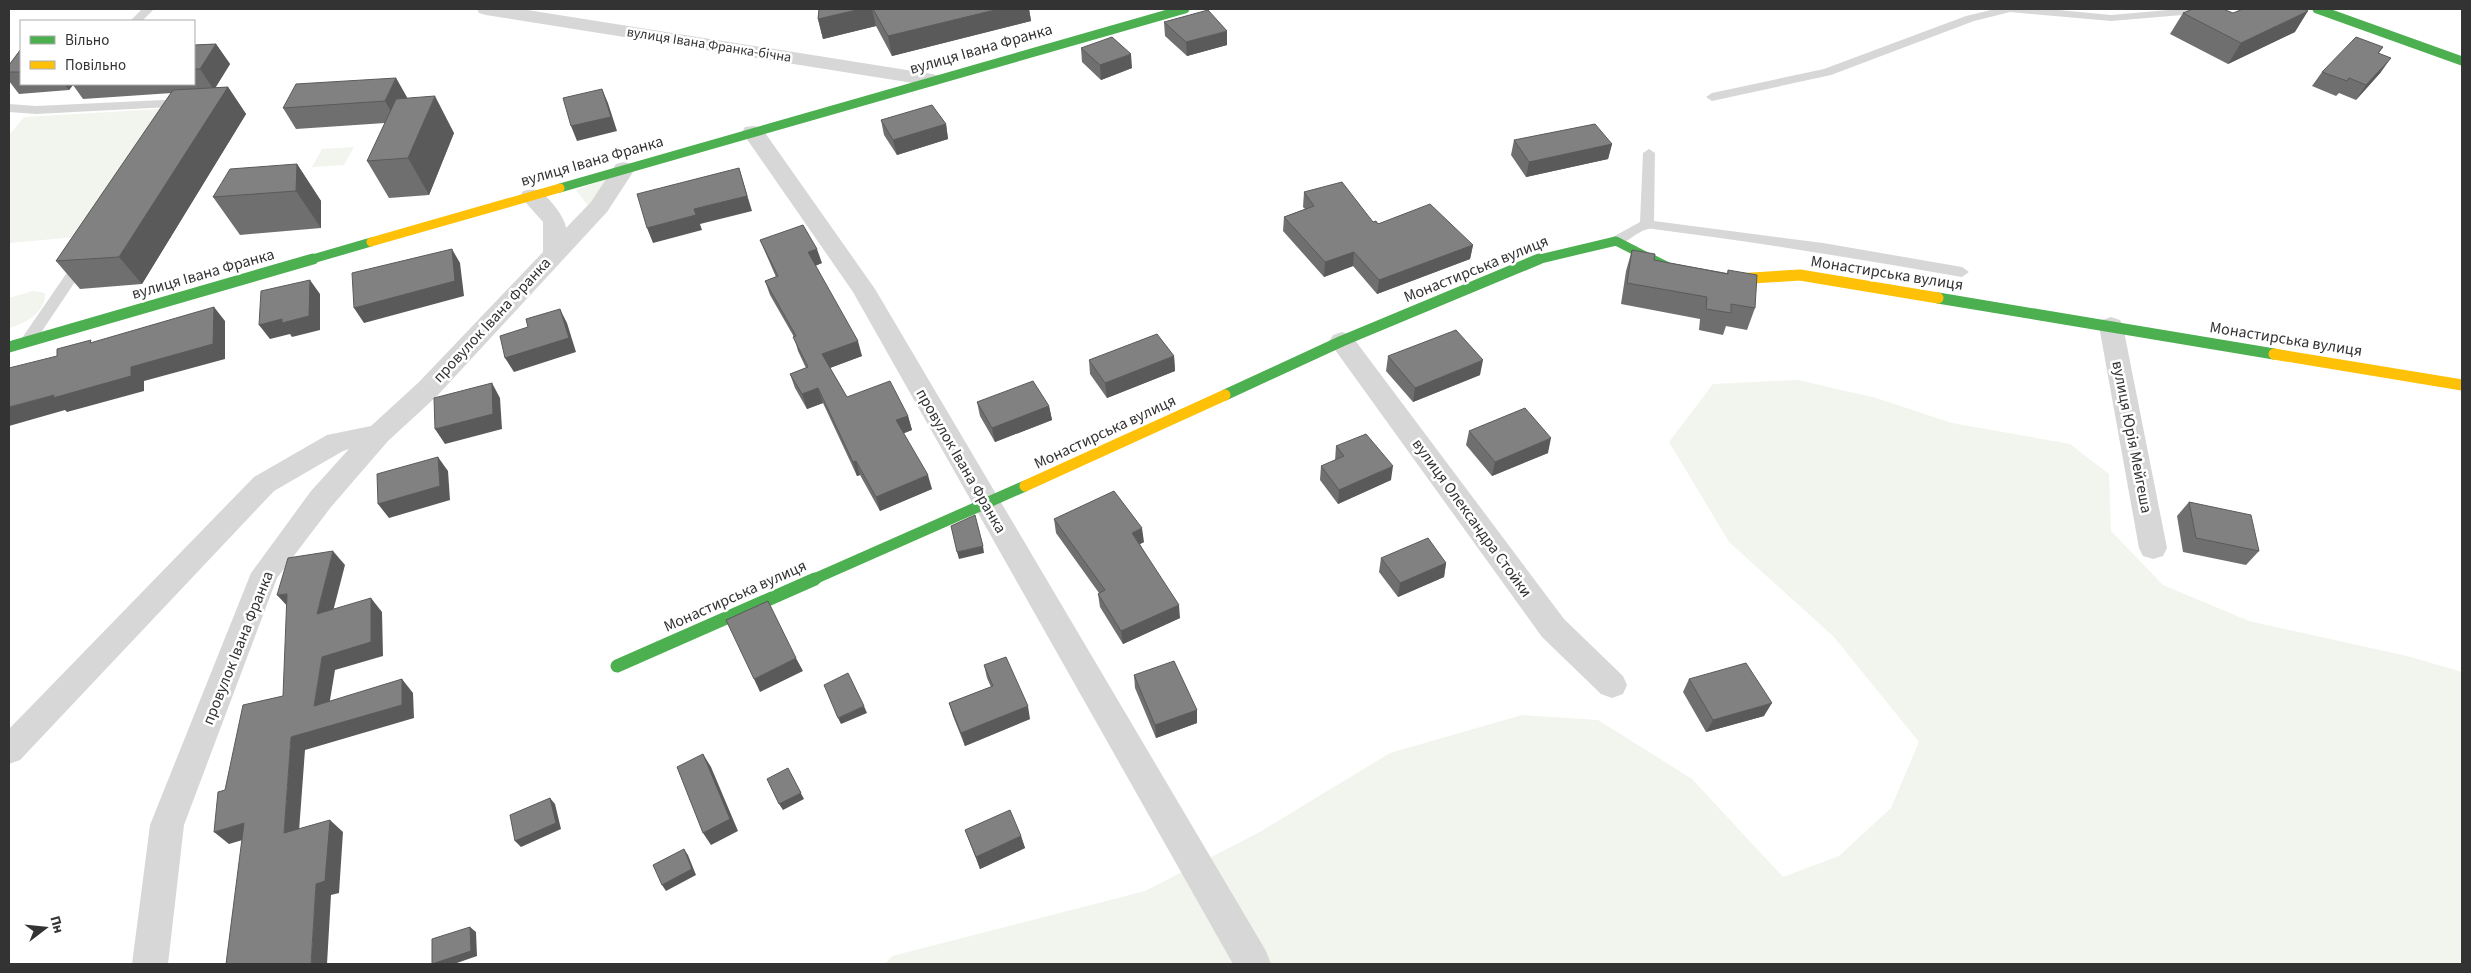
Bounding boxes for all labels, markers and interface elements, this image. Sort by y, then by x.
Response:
street label: вулиця Івана Франка [907,18,1055,80]
legend [20,20,195,85]
street label: вулиця Івана Франка-бічна [625,22,793,68]
text: Вільно [65,30,109,51]
text: Повільно [65,55,126,76]
street label: вулиця Івана Франка [518,130,666,192]
street label: Монастирська вулиця [1400,230,1552,308]
street label: вулиця Івана Франка [129,243,277,305]
street label: Монастирська вулиця [1809,250,1965,296]
street label: провулок Івана Франка [428,253,556,387]
street label: Монастирська вулиця [2208,316,2364,362]
street label: вулиця Юрія Мейгеша [2106,359,2158,515]
street label: провулок Івана Франка [910,384,1012,538]
street label: Монастирська вулиця [1031,389,1179,475]
street label: вулиця Олександра Стойки [1407,434,1537,602]
street label: Монастирська вулиця [660,555,810,637]
street label: провулок Івана Франка [197,568,279,728]
north arrow [20,903,70,953]
text: Пн [45,914,69,936]

